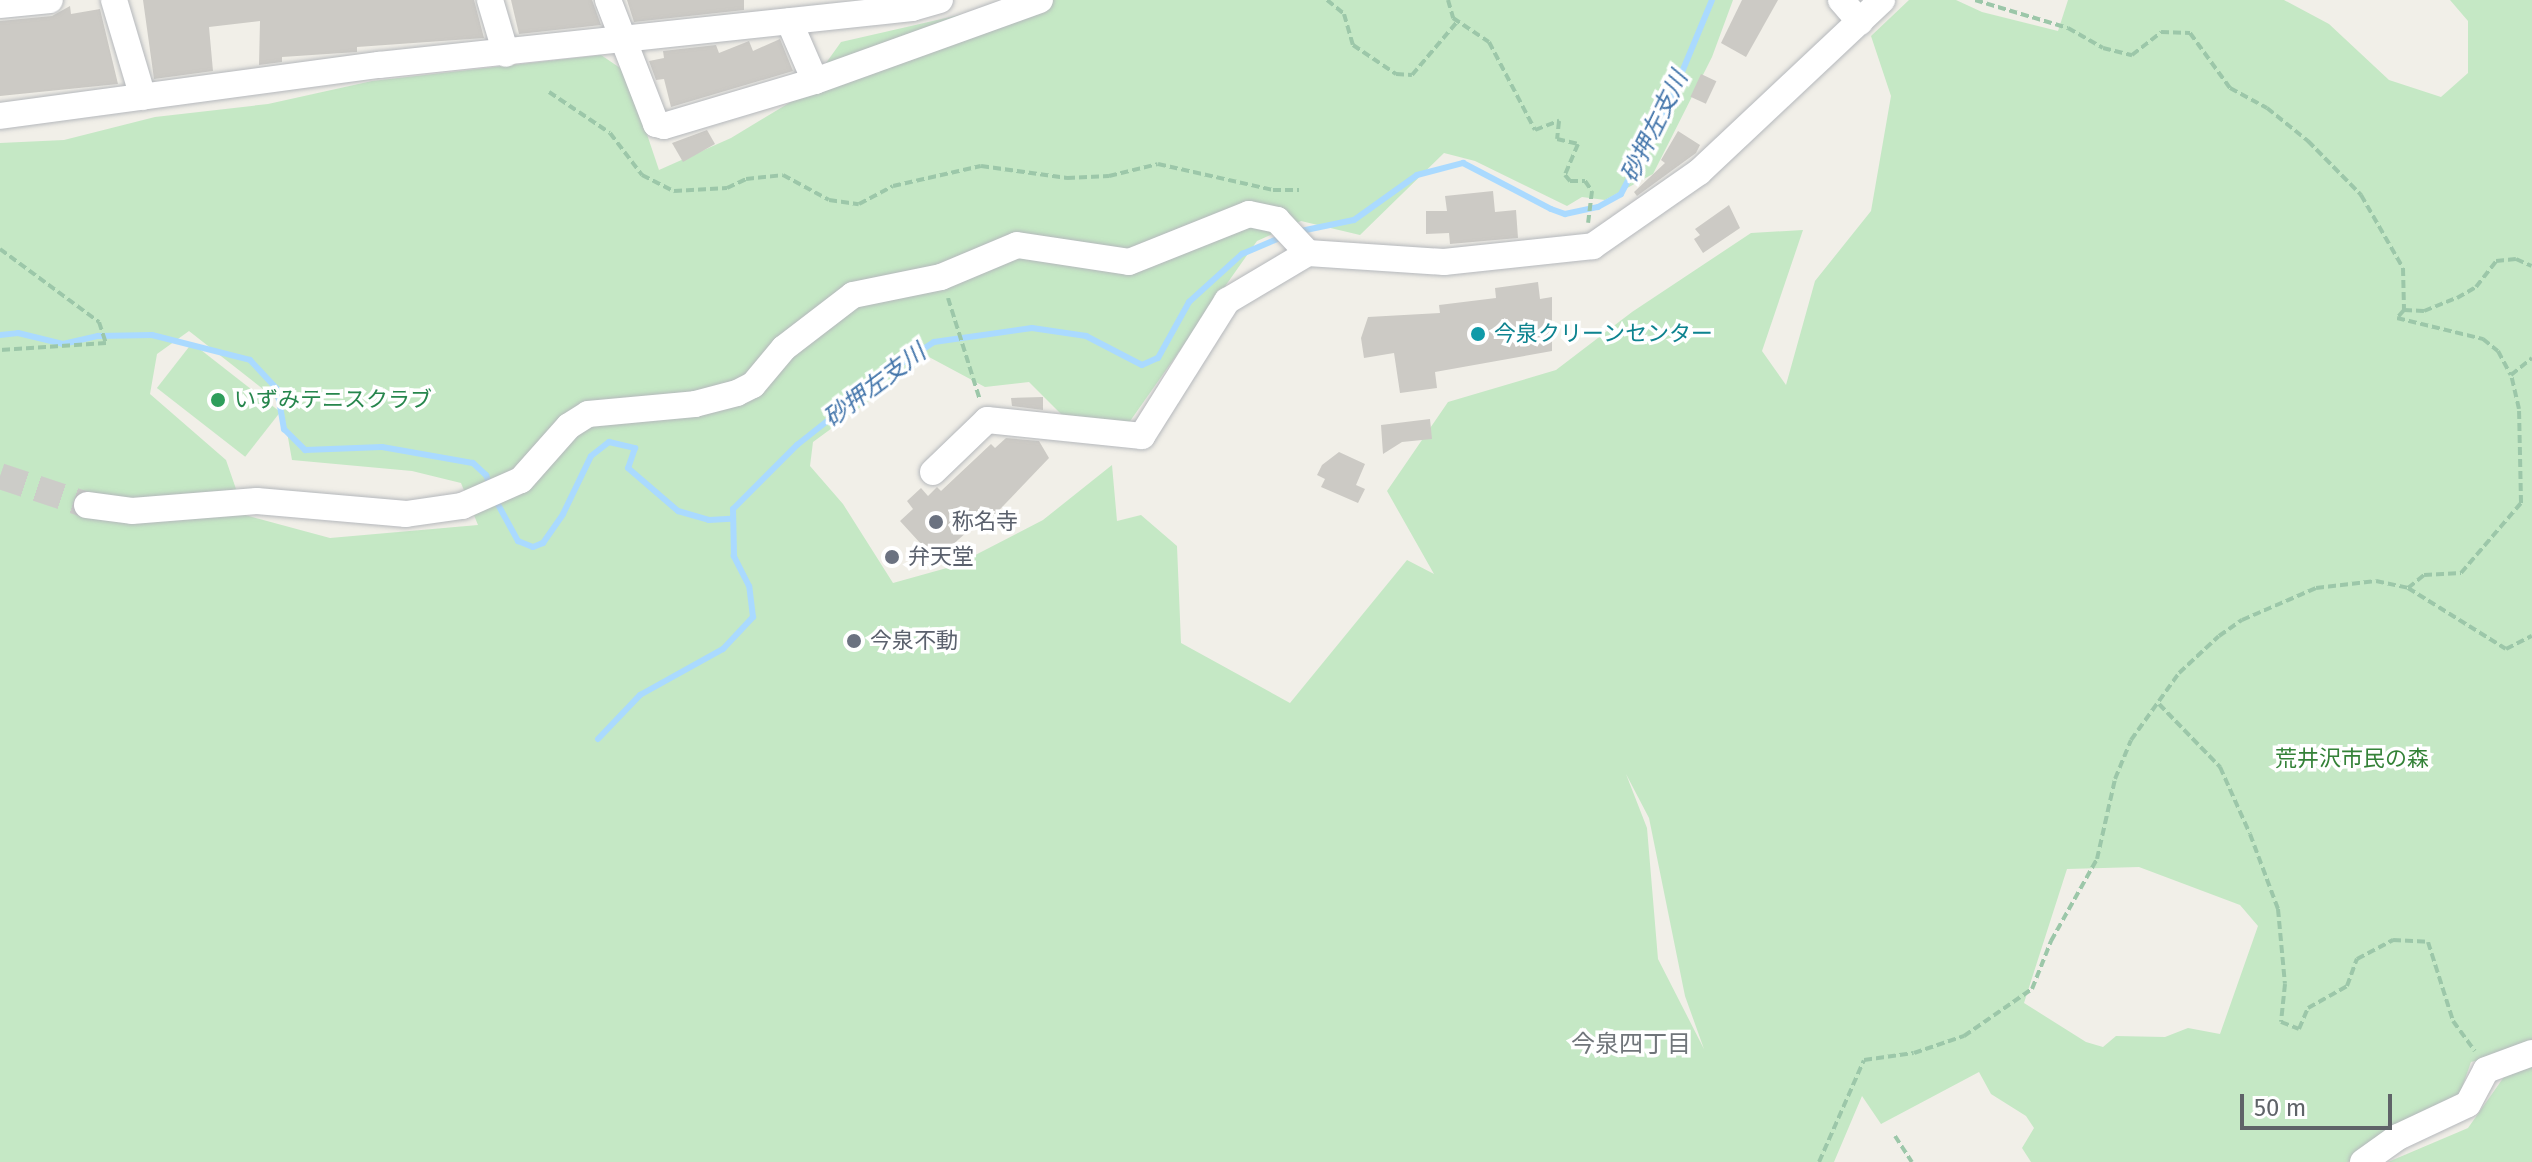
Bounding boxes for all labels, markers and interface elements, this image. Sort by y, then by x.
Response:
water label: 砂押左支川 [1616,67,1694,187]
place label: 今泉クリーンセンター [1494,321,1714,347]
marker: 今泉クリーンセンター [1469,325,1487,343]
water label: 砂押左支川 [818,338,932,434]
place label: いずみテニスクラブ [234,387,432,413]
marker: いずみテニスクラブ [209,391,227,409]
place label: 称名寺 [952,509,1018,535]
marker: 称名寺 [927,513,945,531]
place label: 弁天堂 [908,544,974,570]
marker: 弁天堂 [883,548,901,566]
place label: 今泉不動 [870,628,958,654]
marker: 今泉不動 [845,632,863,650]
park label: 荒井沢市民の森 [2275,746,2429,772]
district label: 今泉四丁目 [1571,1031,1691,1059]
scale bar [2244,1078,2396,1128]
text: 50 m [2254,1094,2306,1122]

